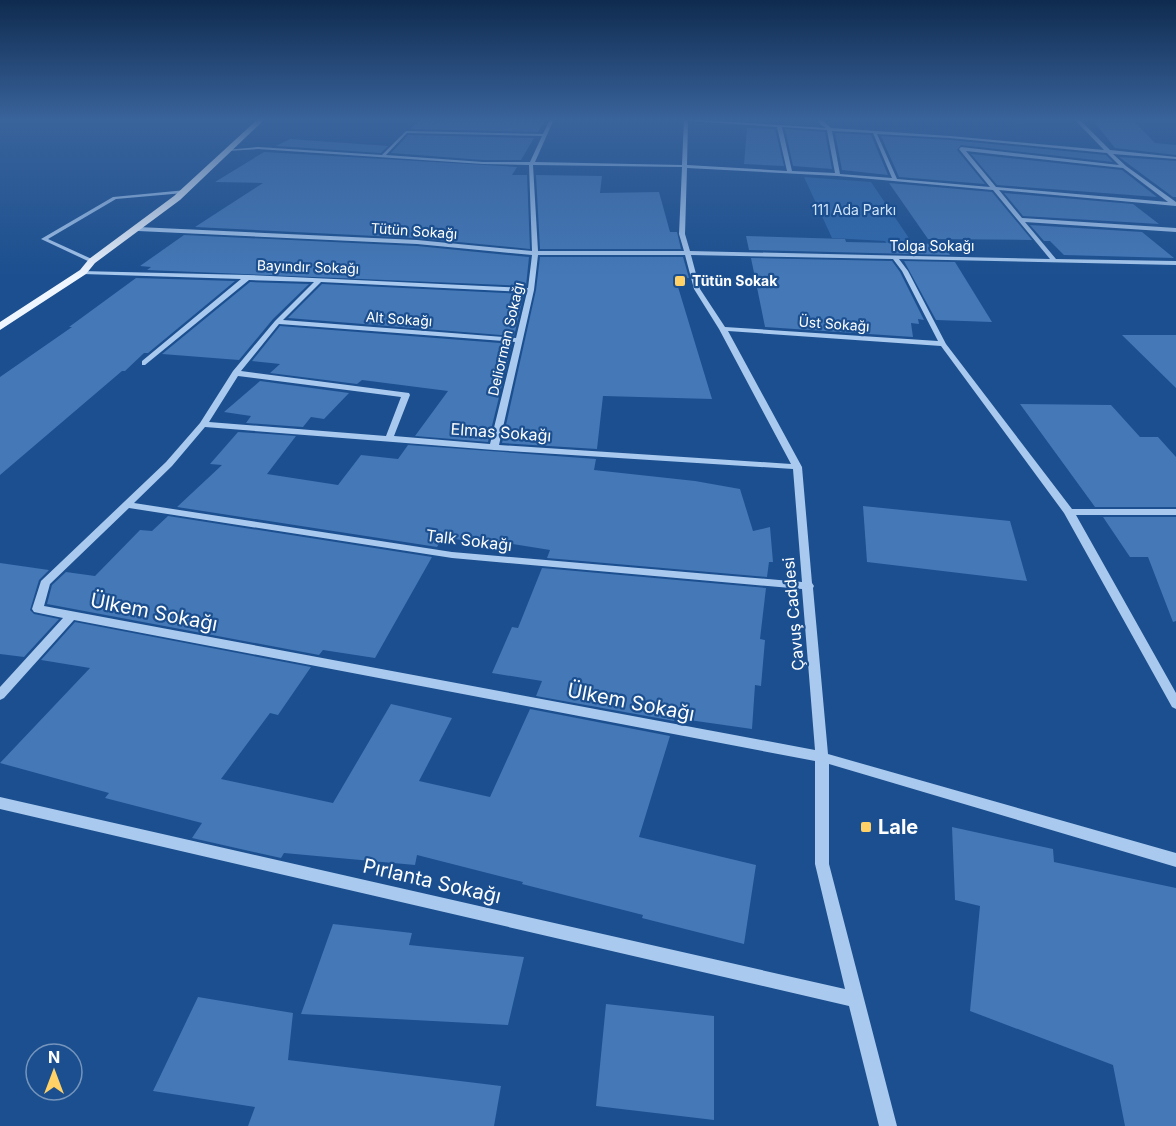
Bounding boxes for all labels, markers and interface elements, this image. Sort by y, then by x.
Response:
park label: 111 Ada Parkı [812,201,896,218]
street label: Tütün Sokağı [370,219,458,242]
street label: Tolga Sokağı [889,237,975,254]
street label: Bayındır Sokağı [257,256,359,277]
place label: Tütün Sokak [692,272,778,289]
marker: Tütün Sokak [673,274,687,288]
street label: Deliorman Sokağı [484,280,527,397]
street label: Alt Sokağı [365,308,433,329]
street label: Üst Sokağı [798,313,870,334]
street label: Elmas Sokağı [450,419,552,445]
street label: Talk Sokağı [425,525,513,555]
street label: Çavuş Caddesi [778,556,808,672]
street label: Ülkem Sokağı [88,588,220,636]
street label: Ülkem Sokağı [565,678,697,726]
place label: Lale [878,815,918,839]
marker: Lale [859,820,873,834]
street label: Pırlanta Sokağı [361,853,503,909]
north arrow [24,1042,84,1102]
text: N [48,1047,60,1067]

